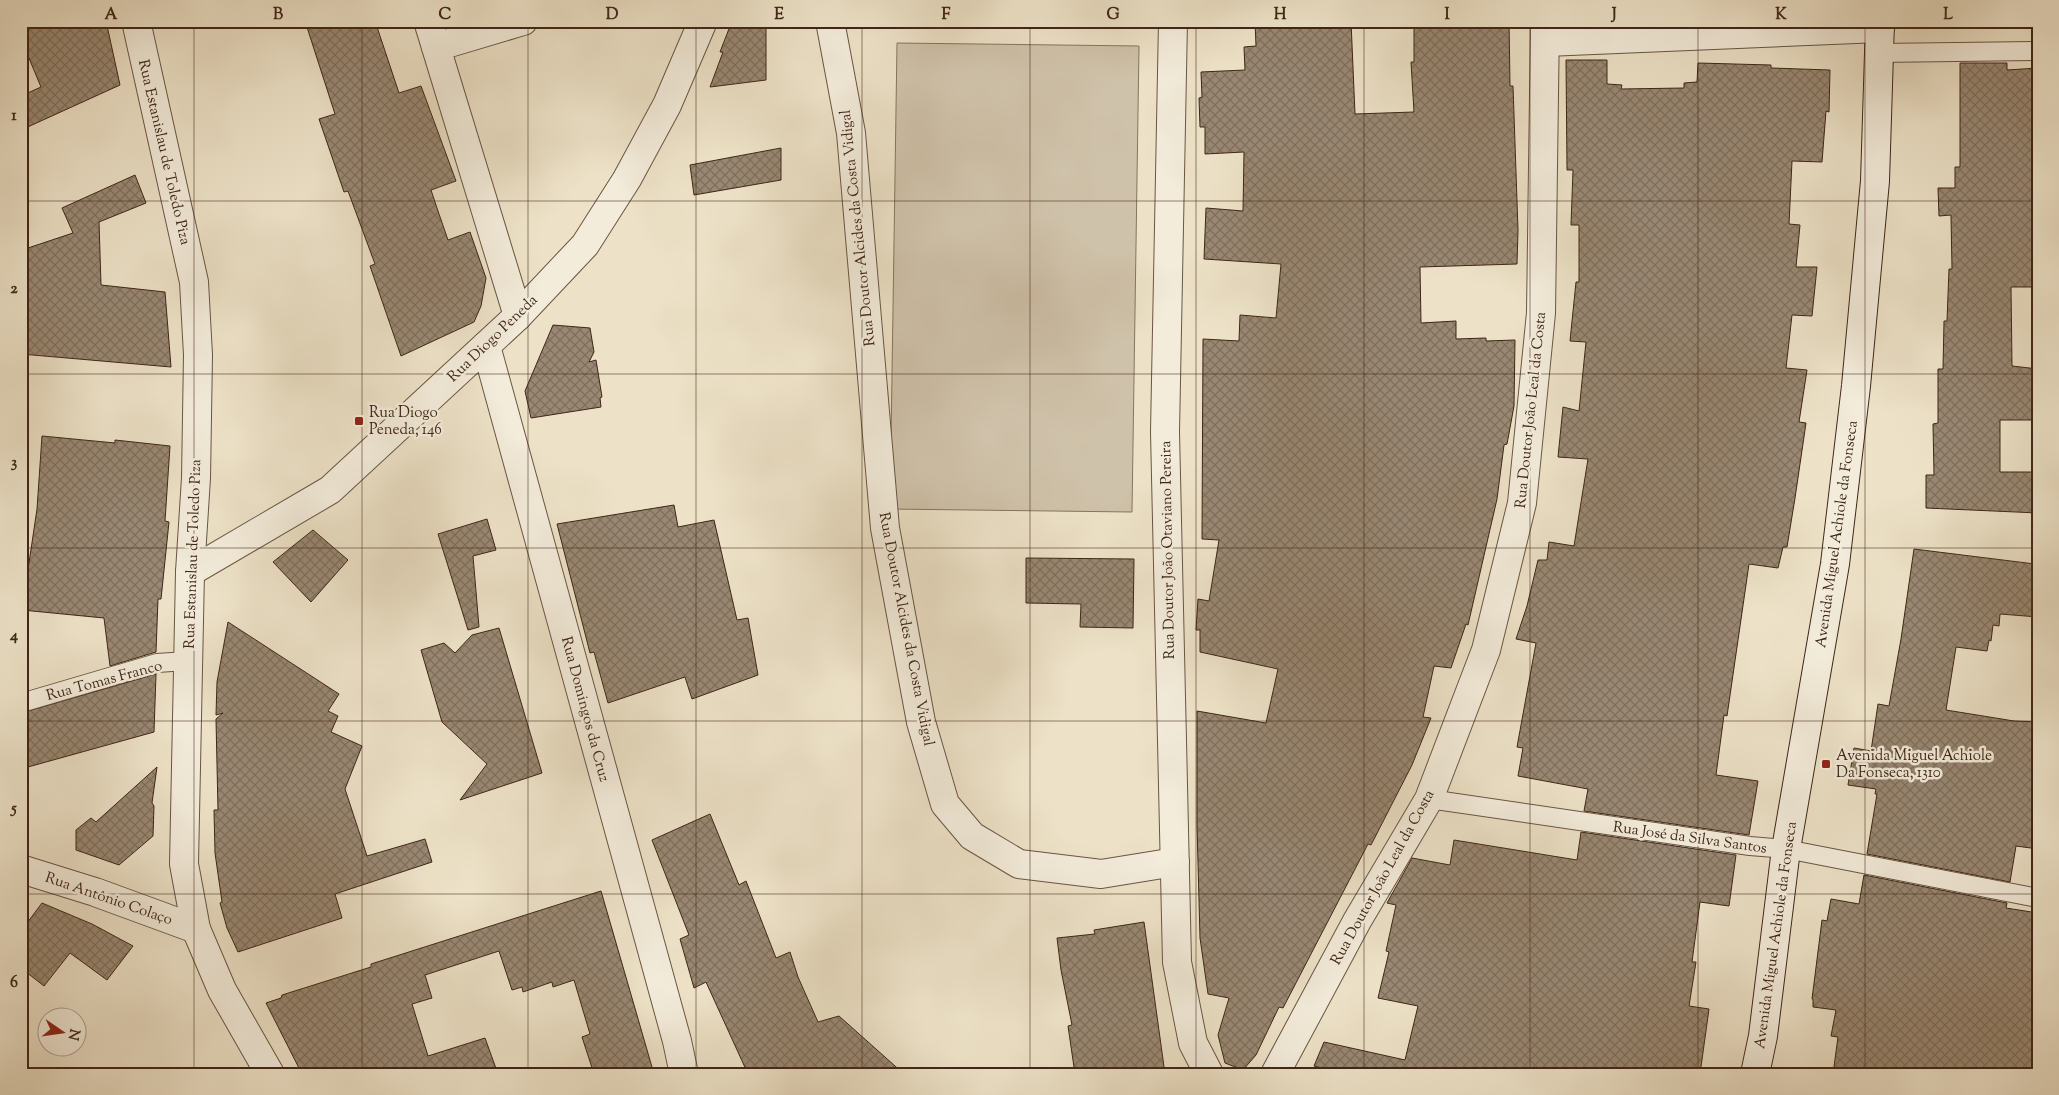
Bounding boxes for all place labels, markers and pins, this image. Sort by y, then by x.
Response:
place label: Rua Diogo Peneda, 146 [369,403,442,441]
marker: Rua Diogo Peneda, 146 [353,415,365,427]
place label: Avenida Miguel Achiole Da Fonseca, 1310 [1836,746,1992,784]
marker: Avenida Miguel Achiole Da Fonseca, 1310 [1820,758,1832,770]

